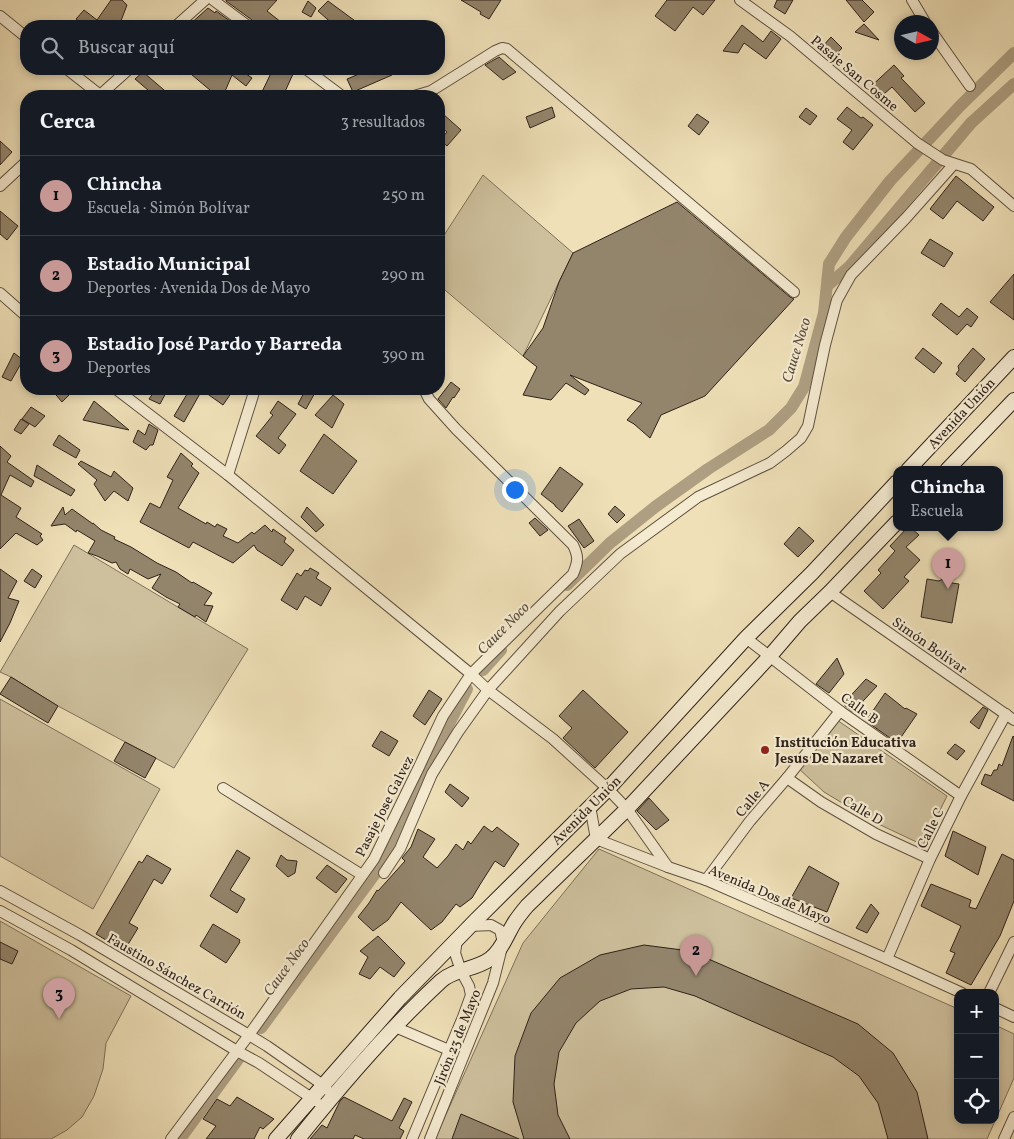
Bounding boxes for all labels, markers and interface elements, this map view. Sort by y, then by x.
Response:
north arrow [894,15,939,60]
search box [20,20,445,75]
street label: Pasaje San Cosme [806,32,902,117]
icon: search [38,34,66,62]
text: Buscar aquí [78,35,175,61]
text: Cerca [40,108,95,137]
text: 3 resultados [341,112,425,134]
text: Chincha [87,172,162,198]
text: 1 [53,185,59,207]
text: 250 m [382,185,425,207]
text: Escuela · Simón Bolívar [87,198,250,220]
text: Estadio Municipal [87,252,251,278]
text: 2 [52,265,60,287]
text: 290 m [381,265,425,287]
text: Deportes · Avenida Dos de Mayo [87,278,310,300]
water label: Cauce Noco [778,315,817,385]
text: Estadio José Pardo y Barreda [87,332,342,358]
text: 3 [52,345,60,367]
text: 390 m [382,345,425,367]
text: Deportes [87,358,151,380]
street label: Avenida Unión [924,374,1000,454]
popup [893,466,1003,531]
text: Chincha [911,475,985,501]
your location [502,477,528,503]
text: Escuela [911,501,964,523]
pin: 1 [932,548,964,589]
water label: Cauce Noco [473,598,535,660]
street label: Simón Bolívar [888,613,971,679]
street label: Calle B [836,689,882,729]
place label: Institución Educativa Jesus De Nazaret [774,734,917,769]
marker: Institución Educativa Jesus De Nazaret [759,744,771,756]
street label: Pasaje Jose Galvez [352,753,419,861]
street label: Avenida Unión [548,772,626,850]
street label: Calle A [732,776,775,822]
street label: Calle D [838,792,886,831]
street label: Calle C [913,805,949,852]
street label: Avenida Dos de Mayo [705,861,834,930]
street label: Faustino Sánchez Carrión [103,930,249,1025]
water label: Cauce Noco [259,935,315,1001]
pin: 2 [680,935,712,976]
pin: 3 [43,978,75,1019]
street label: Jirón 23 de Mayo [430,987,486,1088]
map controls [954,989,999,1124]
button: + [954,989,999,1034]
button: − [954,1034,999,1079]
button: locate [954,1079,999,1124]

